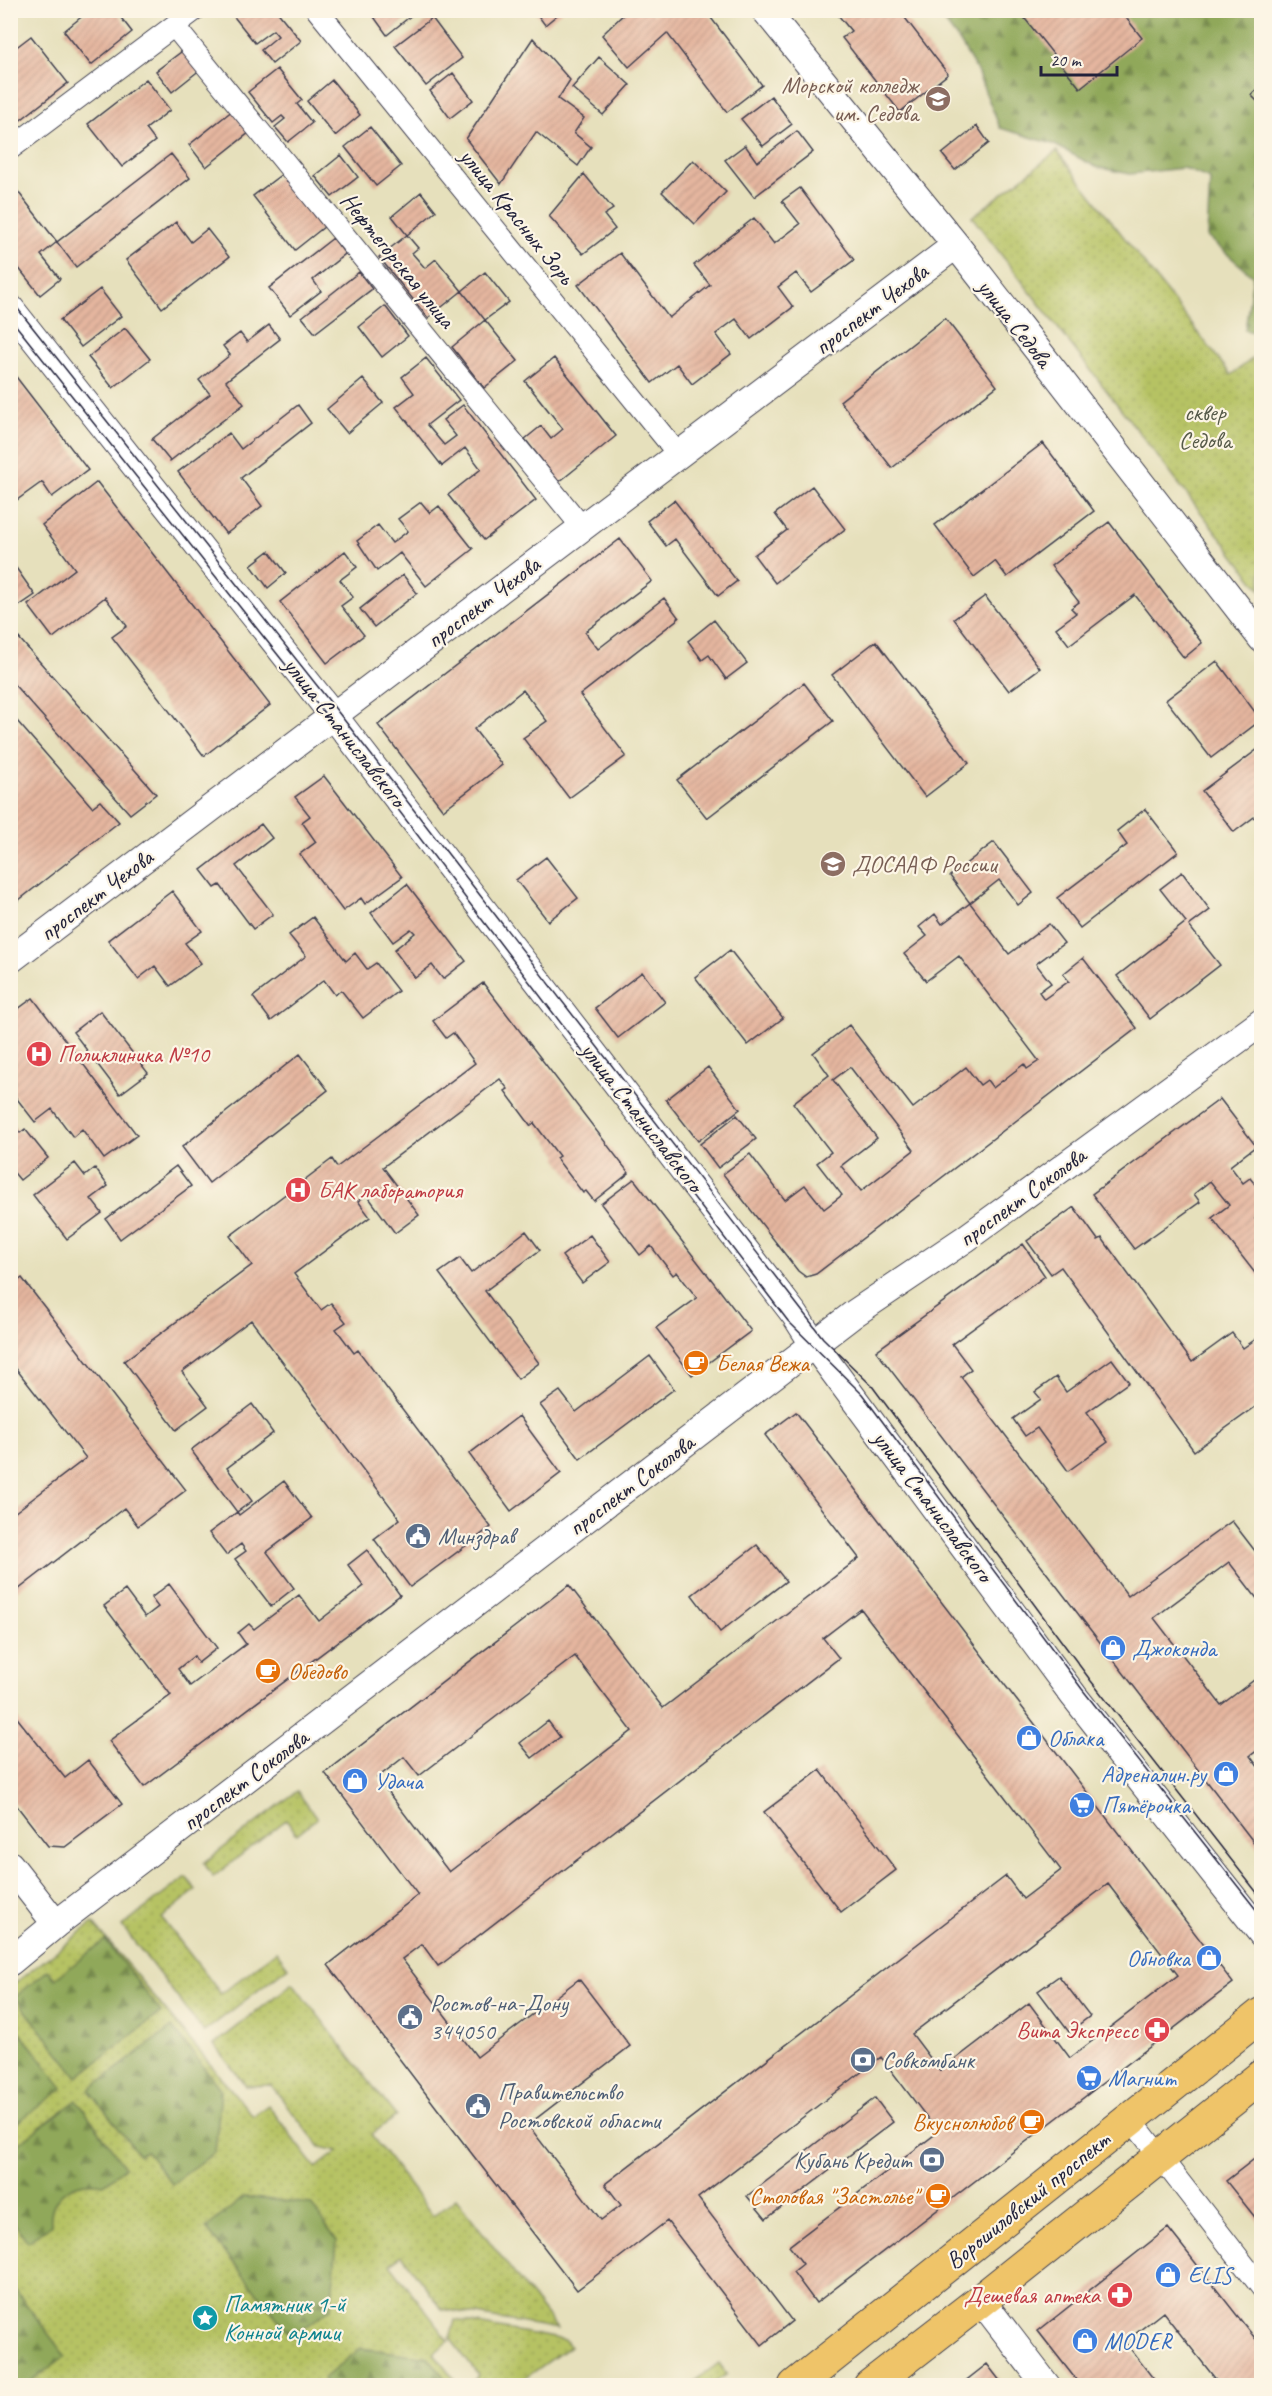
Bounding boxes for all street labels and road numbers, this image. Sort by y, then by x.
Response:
street label: улица Красных Зорь [452,140,582,291]
street label: Нефтегорская улица [334,186,463,335]
street label: проспект Чехова [808,256,935,361]
street label: улица Седова [970,271,1060,375]
street label: проспект Чехова [420,549,547,654]
street label: улица Станиславского [276,649,414,815]
street label: проспект Чехова [33,842,160,947]
street label: улица Станиславского [573,1034,711,1200]
street label: проспект Соколова [952,1139,1093,1253]
street label: улица Станиславского [865,1423,1001,1590]
street label: проспект Соколова [562,1426,702,1542]
street label: проспект Соколова [176,1721,316,1837]
street label: Ворошиловский проспект [940,2124,1117,2276]

